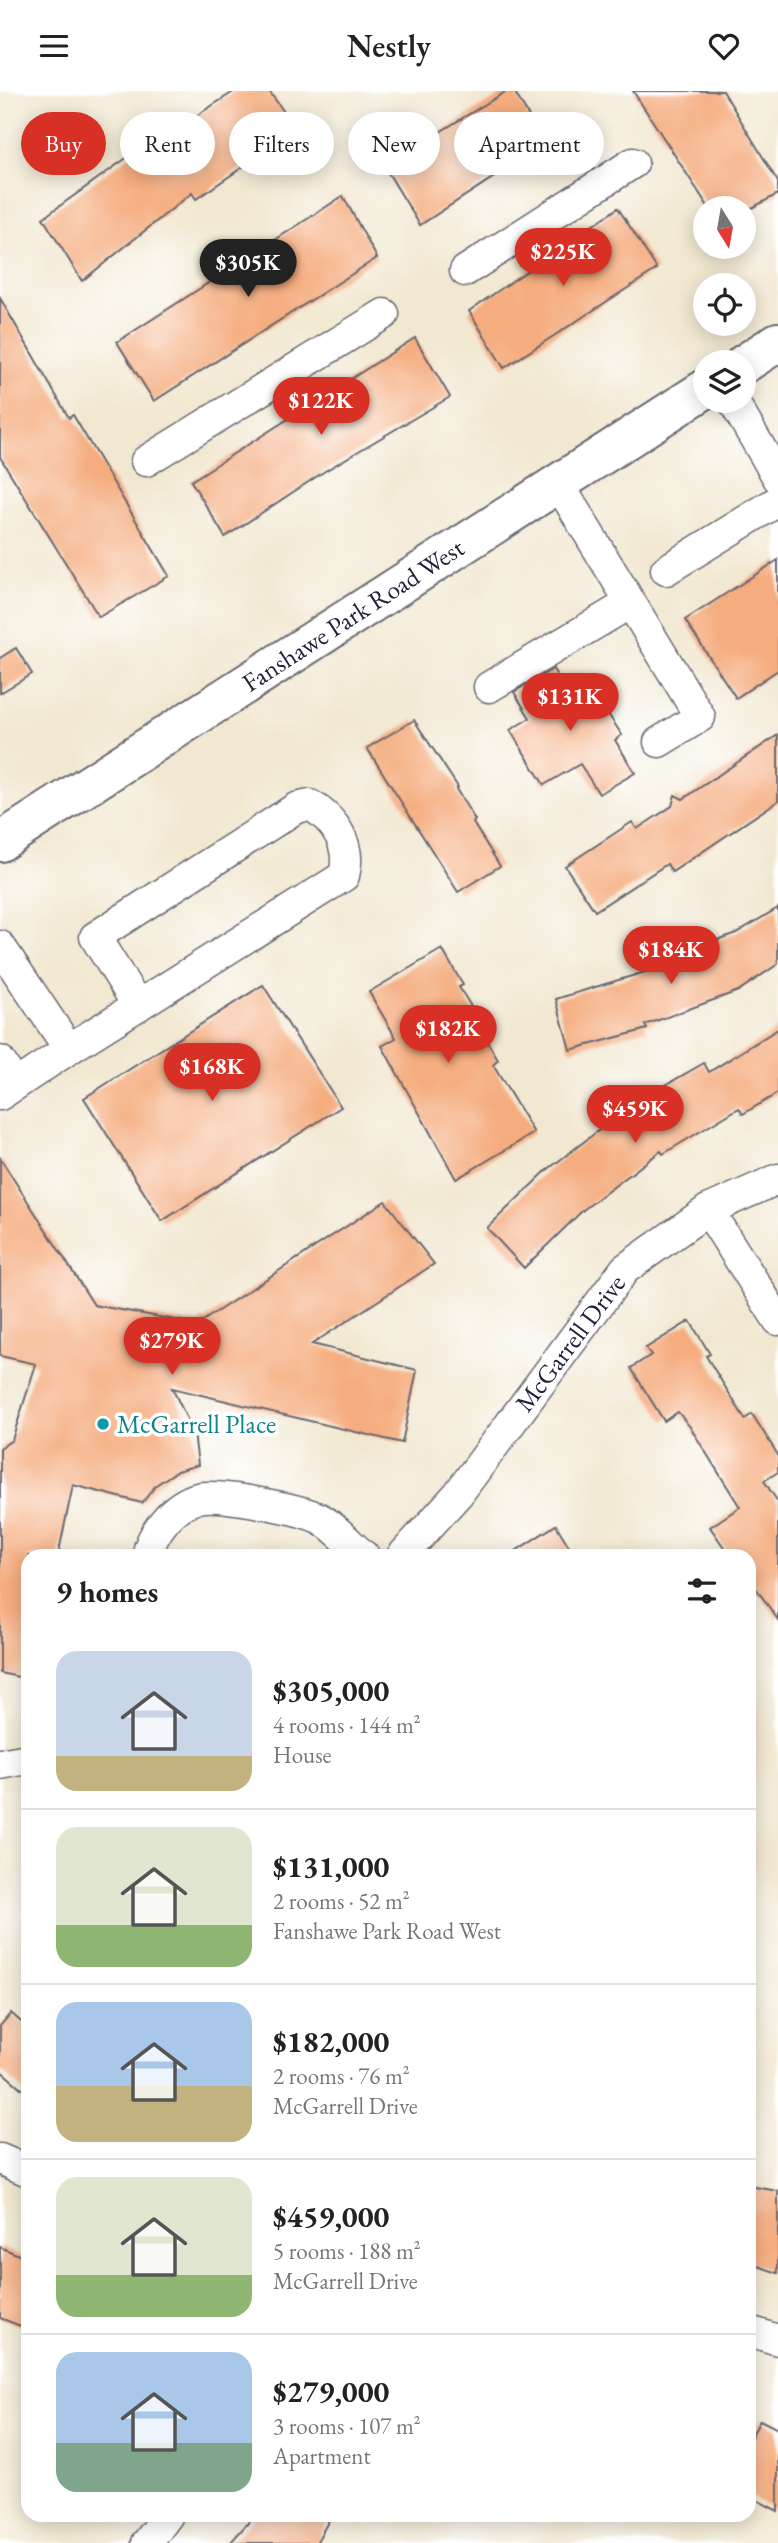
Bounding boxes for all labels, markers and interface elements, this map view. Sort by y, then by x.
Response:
text: Nestly [347,25,431,67]
icon: menu [35,27,73,65]
icon: heart [705,27,743,65]
chip: Buy [21,112,106,175]
chip: Rent [120,112,215,175]
chip: Filters [229,112,334,175]
chip: New [348,112,440,175]
chip: Apartment [454,112,604,175]
north arrow [693,196,756,259]
map controls [693,196,756,413]
pin: $225K [514,229,612,288]
text: $225K [531,236,595,266]
pin: $305K [199,239,297,299]
text: $305K [216,247,280,277]
button: locate [693,273,756,336]
button: layers [693,350,756,413]
pin: $122K [272,377,370,437]
text: $122K [289,385,353,415]
street label: Fanshawe Park Road West [236,531,470,699]
pin: $131K [521,673,619,733]
text: $131K [538,681,602,711]
pin: $184K [622,927,720,986]
text: $184K [639,934,703,964]
pin: $182K [399,1005,497,1065]
text: $182K [416,1013,480,1043]
pin: $168K [163,1044,261,1103]
text: $168K [180,1051,244,1081]
pin: $459K [586,1086,684,1145]
text: $459K [603,1093,667,1123]
street label: McGarrell Drive [507,1267,633,1419]
pin: $279K [123,1317,221,1377]
text: $279K [140,1325,204,1355]
place label: McGarrell Place [117,1407,276,1441]
marker: McGarrell Place [95,1416,111,1432]
text: 9 homes [56,1572,158,1611]
icon: filters [683,1572,721,1610]
text: $305,000 [273,1671,389,1710]
icon: home [112,1679,196,1763]
text: 4 rooms · 144 m² [273,1710,421,1740]
text: House [273,1740,332,1770]
text: $131,000 [273,1847,389,1886]
icon: home [112,1855,196,1939]
text: 2 rooms · 52 m² [273,1886,410,1916]
text: Fanshawe Park Road West [273,1916,501,1946]
text: $182,000 [273,2022,389,2061]
icon: home [112,2030,196,2114]
text: 2 rooms · 76 m² [273,2061,410,2091]
text: McGarrell Drive [273,2091,418,2121]
text: $459,000 [273,2197,389,2236]
icon: home [112,2205,196,2289]
text: 5 rooms · 188 m² [273,2236,421,2266]
text: McGarrell Drive [273,2266,418,2296]
text: $279,000 [273,2372,389,2411]
icon: home [112,2380,196,2464]
text: 3 rooms · 107 m² [273,2411,421,2441]
text: Apartment [273,2441,371,2471]

